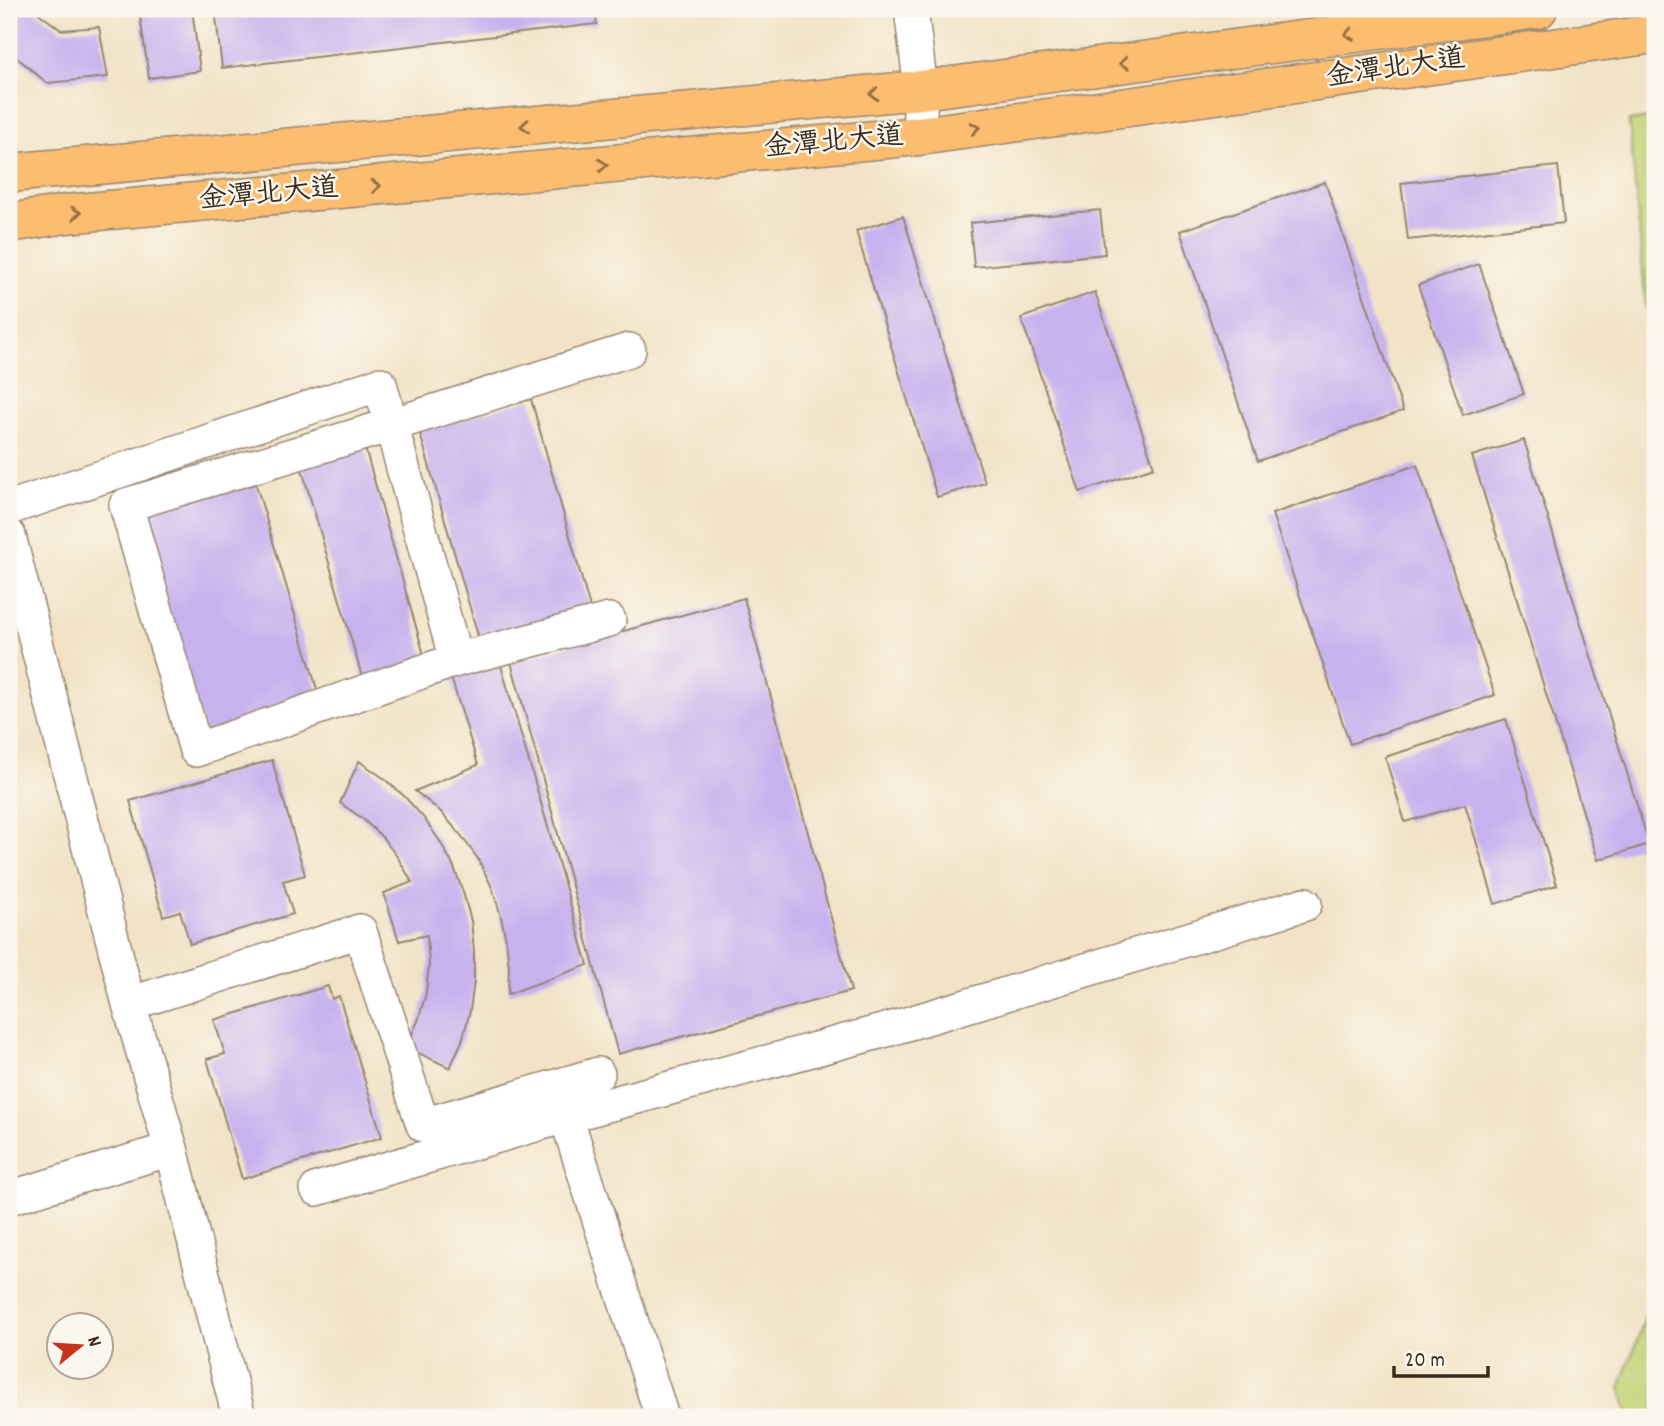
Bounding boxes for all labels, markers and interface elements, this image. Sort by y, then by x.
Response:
one-way arrow [1343,26,1355,41]
street label: 金潭北大道 [1324,40,1468,100]
one-way arrow [1118,56,1130,71]
one-way arrow [868,87,879,102]
one-way arrow [519,118,530,133]
street label: 金潭北大道 [763,118,905,170]
one-way arrow [969,121,981,136]
one-way arrow [597,158,608,173]
street label: 金潭北大道 [198,170,340,222]
one-way arrow [371,179,382,194]
one-way arrow [71,206,82,221]
north arrow [46,1310,116,1380]
text: N [79,1333,107,1350]
scale bar [1394,1335,1489,1379]
text: 20 m [1405,1347,1445,1377]

